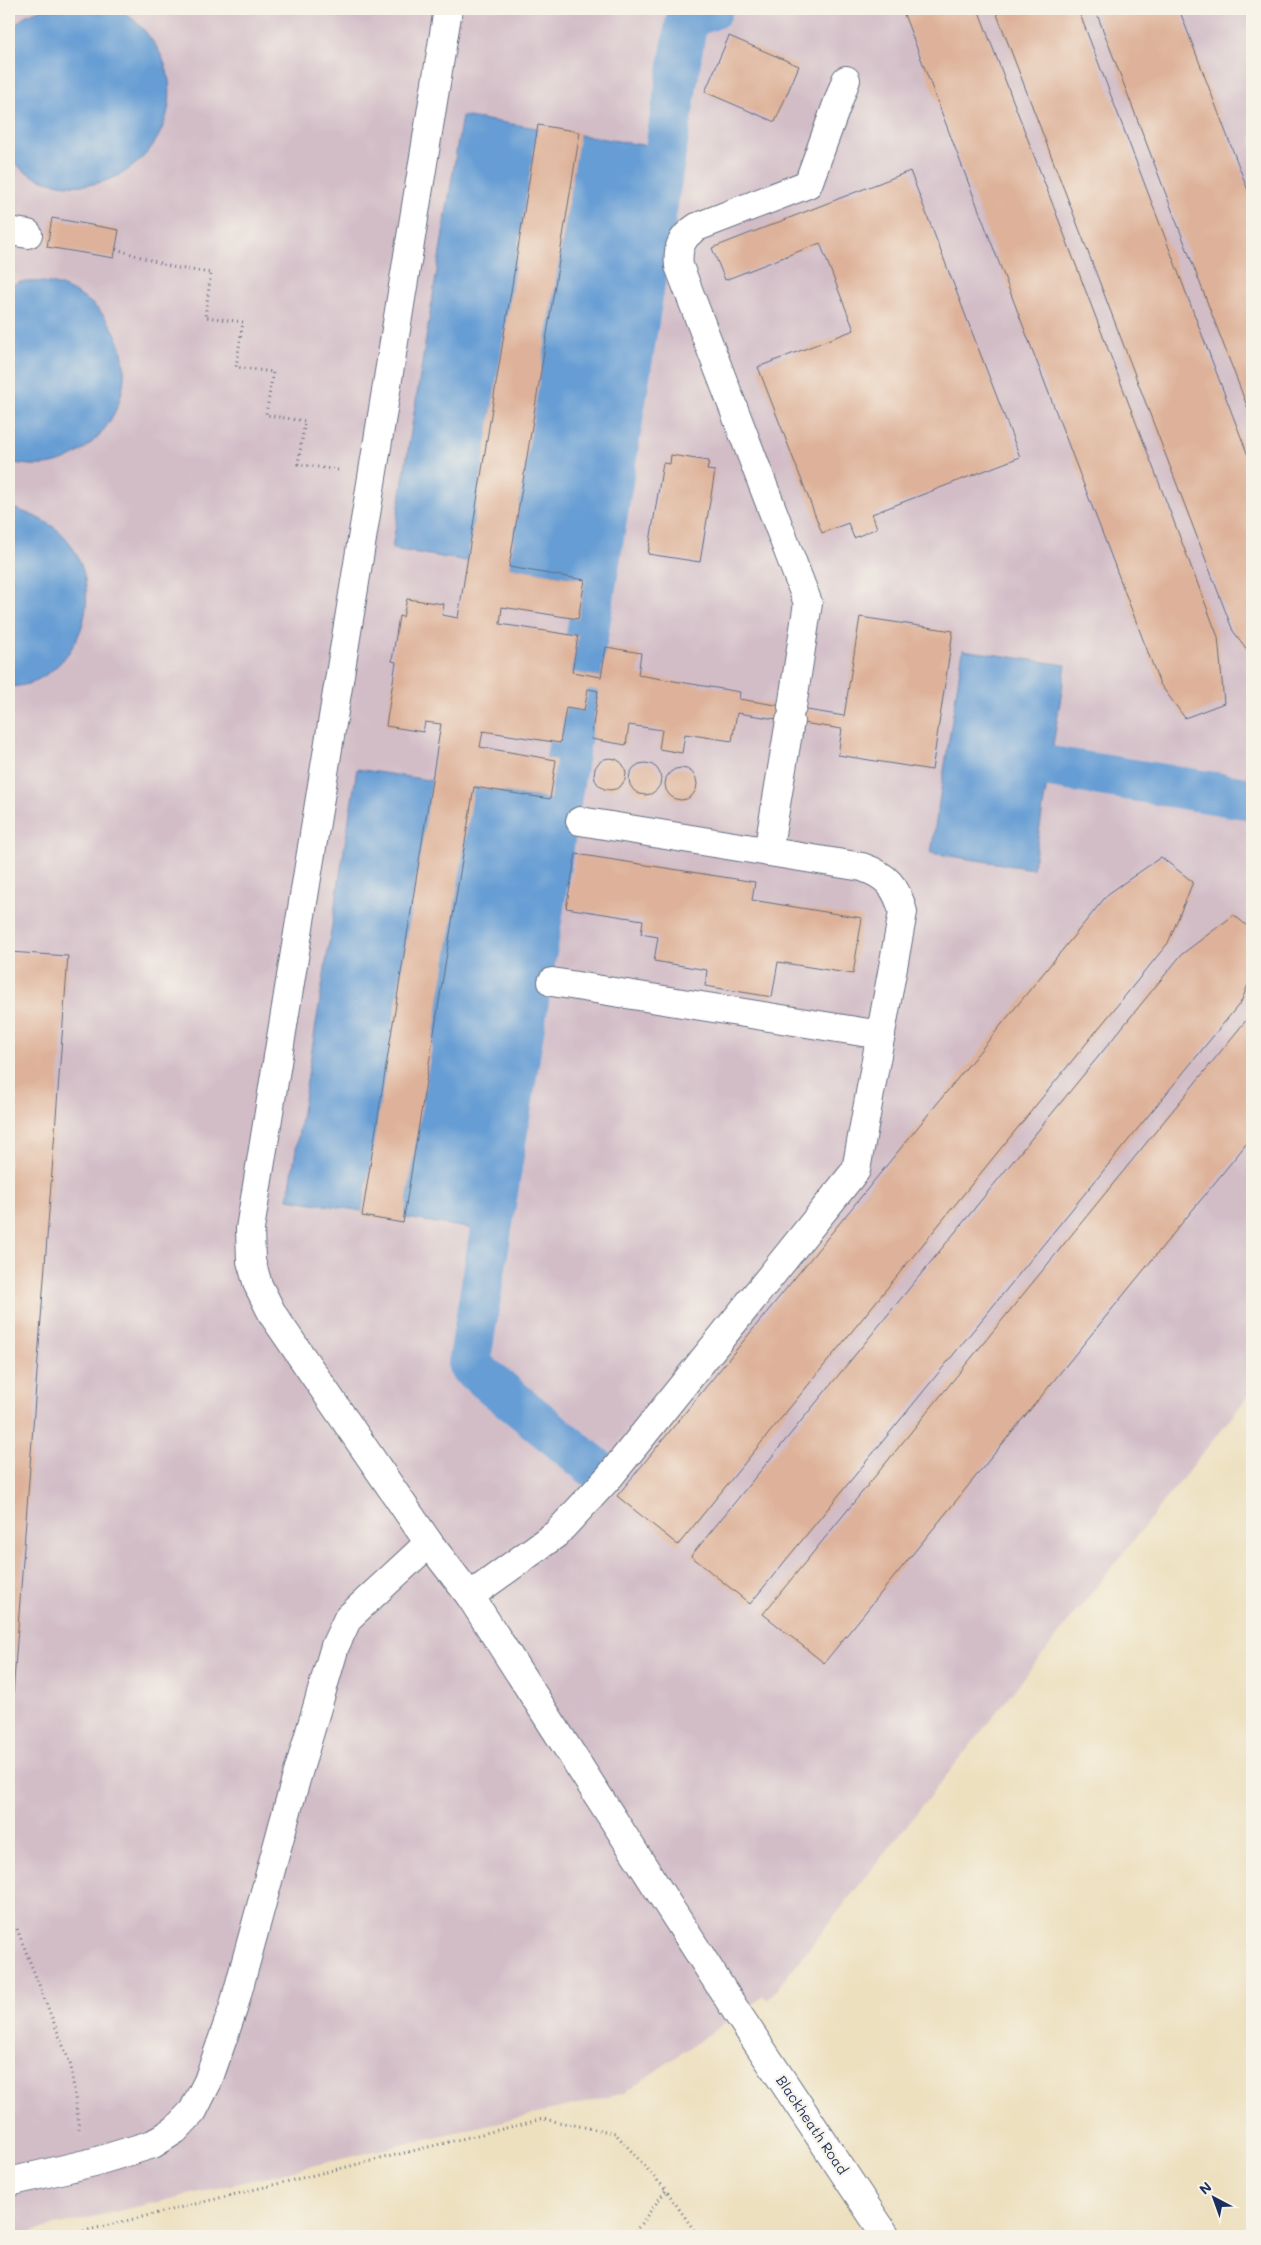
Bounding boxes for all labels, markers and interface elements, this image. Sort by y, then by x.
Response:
street label: Blackheath Road [772,2072,853,2178]
north arrow [1188,2172,1238,2222]
text: N [1195,2177,1215,2198]

